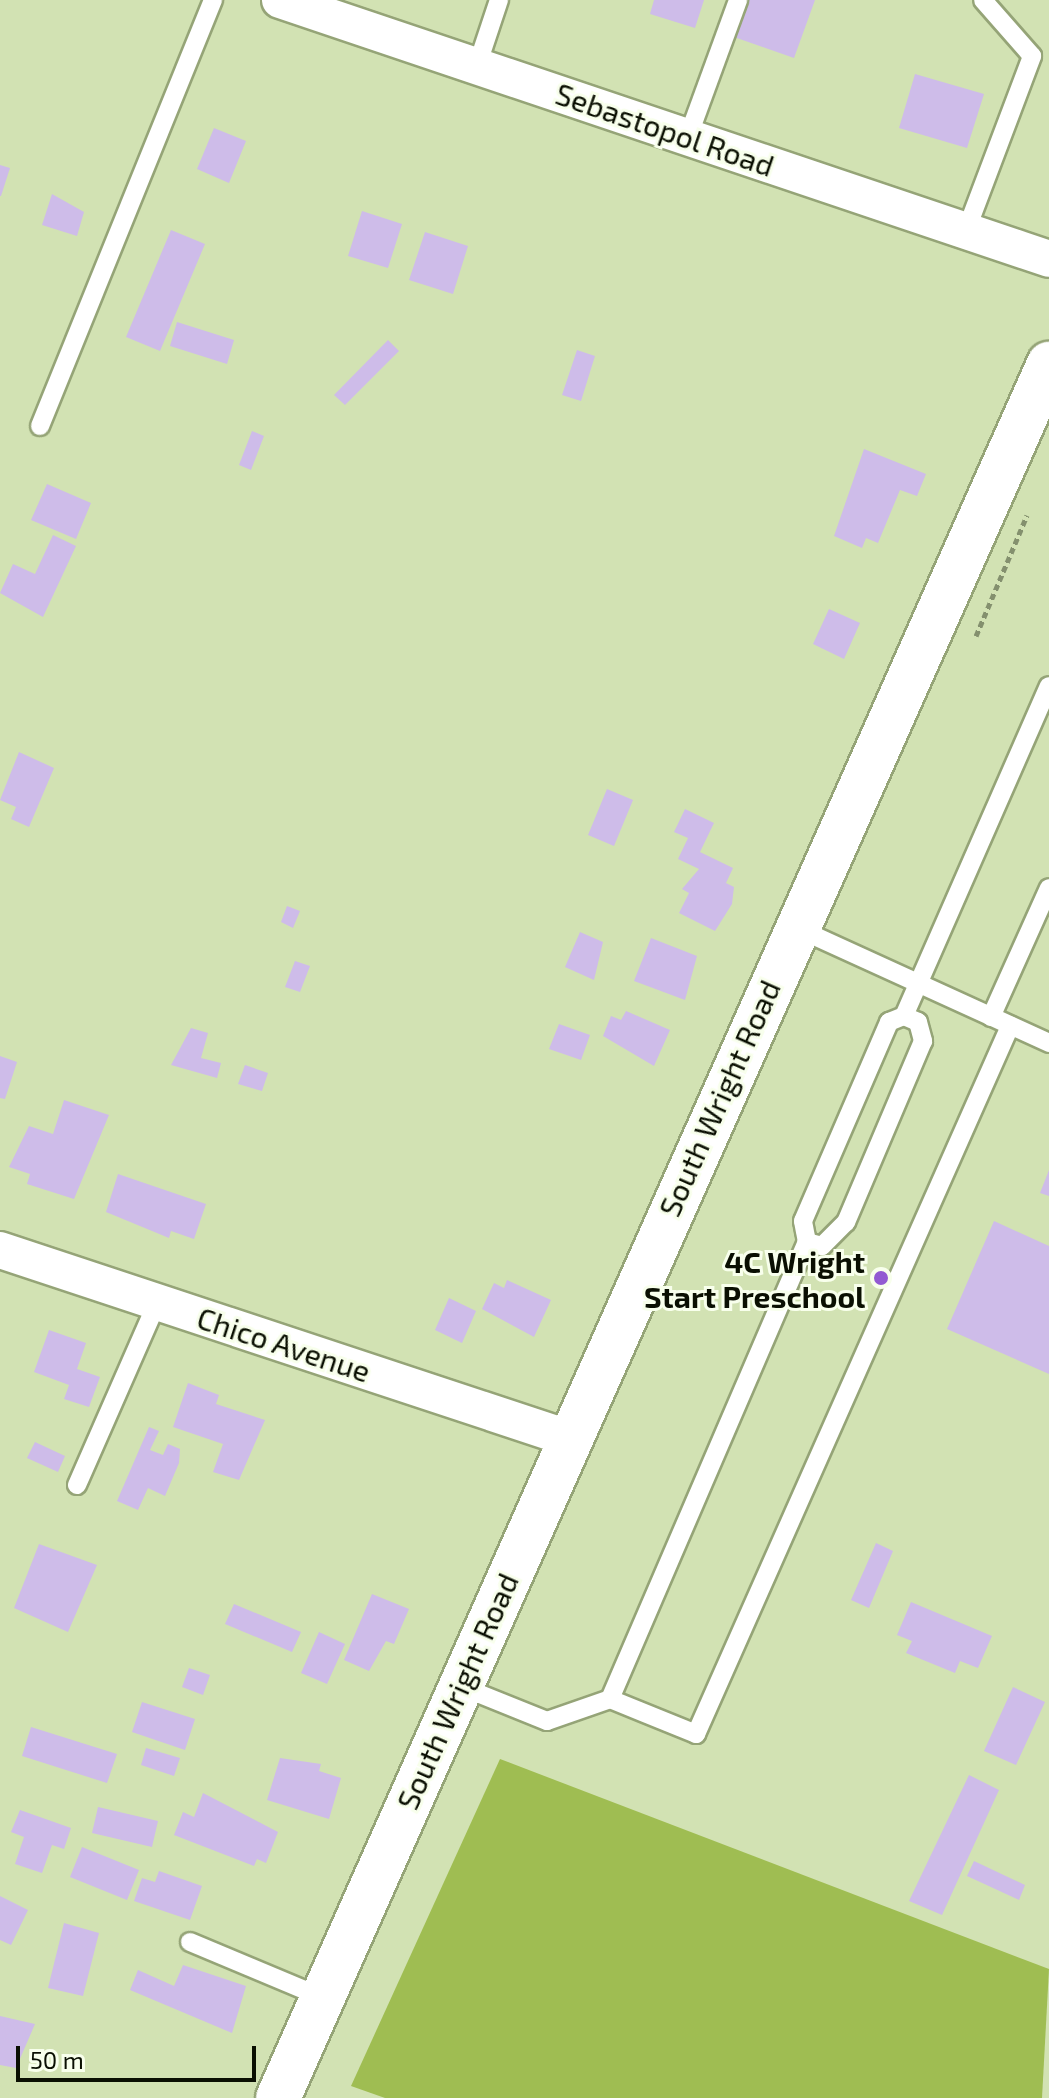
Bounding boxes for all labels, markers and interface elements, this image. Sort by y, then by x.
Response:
street label: Sebastopol Road [551,75,779,183]
street label: South Wright Road [651,974,787,1222]
place label: 4C Wright Start Preschool [644,1243,865,1314]
marker: 4C Wright Start Preschool [872,1269,890,1287]
street label: Chico Avenue [193,1299,375,1389]
street label: South Wright Road [389,1567,525,1815]
scale bar [20,2030,260,2080]
text: 50 m [30,2045,84,2074]

